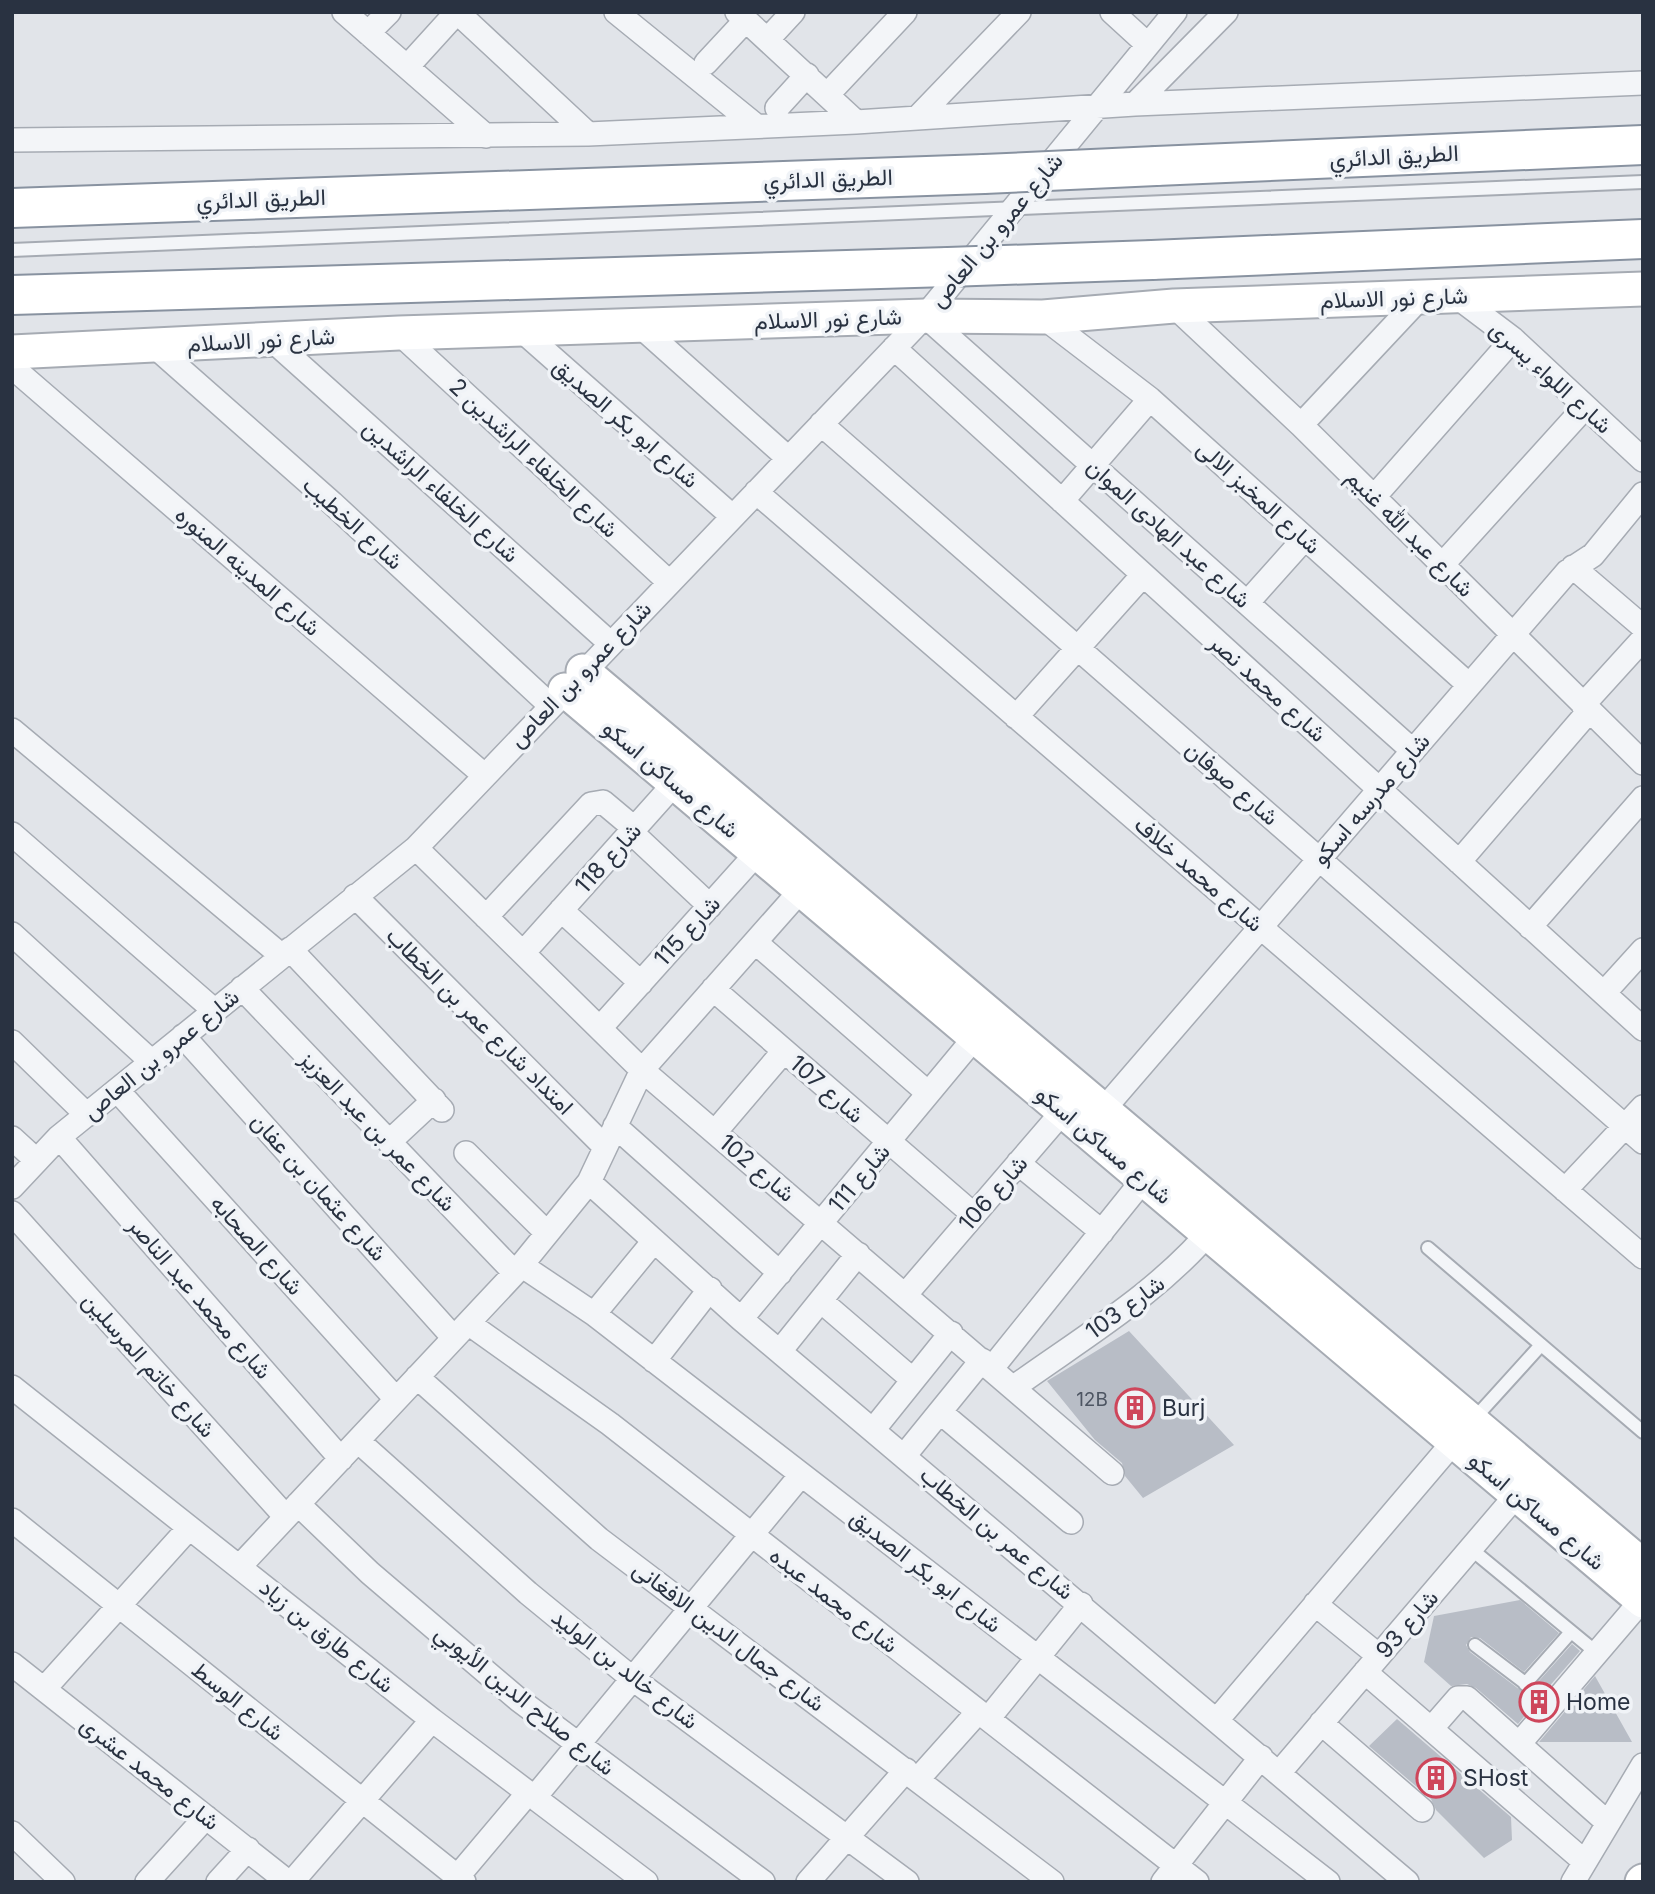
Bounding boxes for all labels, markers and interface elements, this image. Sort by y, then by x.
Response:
street label: الطريق الدائري [1329,139,1460,178]
street label: شارع عمرو بن العاص [923,147,1070,314]
street label: الطريق الدائري [763,163,893,200]
street label: الطريق الدائري [196,183,326,220]
street label: شارع نور الاسلام [1320,281,1468,317]
street label: شارع نور الاسلام [754,302,902,338]
street label: شارع اللواء يسرى [1483,315,1618,441]
street label: شارع نور الاسلام [186,322,336,360]
street label: شارع ابو بكر الصديق [546,352,705,496]
street label: شارع الخلفاء الراشدين 2 [442,372,624,545]
street label: شارع الخلفاء الراشدين [356,414,525,570]
street label: شارع المخبز الالى [1190,434,1327,561]
street label: شارع عبد الهادى الموان [1080,452,1257,615]
street label: شارع عبد الله غنيم [1339,463,1480,604]
street label: شارع الخطيب [296,471,409,577]
street label: شارع المدينه المنوره [168,500,326,643]
street label: شارع عمرو بن العاص [503,595,658,754]
street label: شارع محمد نصر [1202,627,1332,749]
street label: شارع مساكن اسكو [596,714,745,846]
street label: شارع مدرسه اسكو [1306,727,1437,872]
street label: شارع صوفان [1178,735,1284,833]
street label: شارع محمد خلاف [1127,810,1269,939]
street label: شارع 118 [569,817,649,901]
street label: شارع 115 [648,890,727,973]
street label: امتداد شارع عمر بن الخطاب [379,922,579,1122]
street label: شارع عمرو بن العاص [77,982,246,1127]
street label: شارع عمر بن عبد العزيز [292,1044,462,1219]
street label: شارع 107 [783,1049,870,1130]
street label: شارع مساكن اسكو [1029,1080,1178,1212]
street label: شارع عثمان بن عفان [244,1107,393,1268]
street label: شارع 102 [712,1128,801,1209]
street label: شارع 111 [822,1138,897,1219]
street label: شارع 106 [953,1150,1035,1238]
street label: شارع الصحابه [203,1189,309,1302]
street label: شارع محمد عبد الناصر [120,1211,278,1386]
street label: شارع 103 [1080,1269,1171,1347]
street label: شارع خاتم المرسلين [75,1287,222,1445]
building icon: Burj [1114,1387,1156,1429]
house number: 12B [1076,1388,1108,1411]
place label: Burj [1162,1394,1205,1422]
street label: شارع مساكن اسكو [1462,1446,1611,1578]
street label: شارع عمر بن الخطاب [913,1460,1080,1607]
street label: شارع ابو بكر الصديق [844,1503,1007,1640]
street label: شارع محمد عبده [763,1541,904,1660]
street label: شارع جمال الدين الافغانى [626,1555,831,1719]
street label: شارع طارق بن زياد [253,1573,400,1700]
street label: شارع 93 [1370,1584,1446,1665]
street label: شارع خالد بن الوليد [545,1603,704,1737]
street label: شارع صلاح الدين الأيوبي [426,1619,621,1785]
street label: شارع الوسط [185,1655,290,1748]
building icon: Home [1518,1681,1560,1723]
place label: Home [1566,1688,1630,1716]
street label: شارع محمد عشرى [74,1710,225,1838]
building icon: SHost [1415,1757,1457,1799]
place label: SHost [1463,1764,1529,1792]

